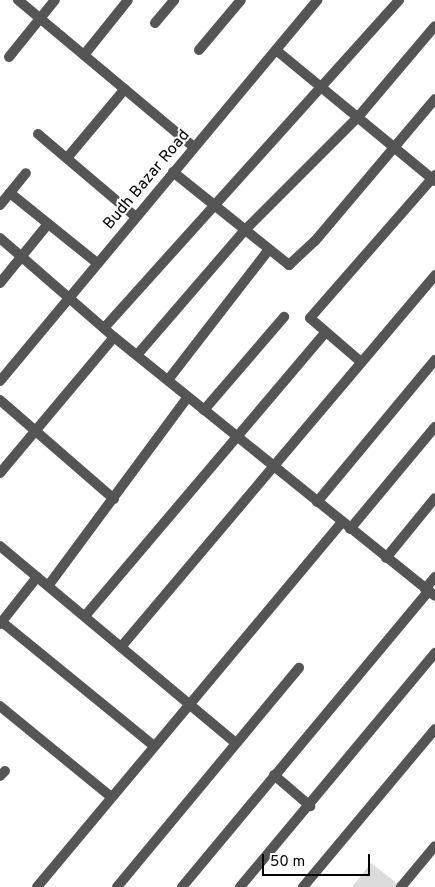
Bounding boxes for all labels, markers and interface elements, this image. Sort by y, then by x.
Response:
street label: Budh Bazar Road [100,126,194,234]
scale bar [265,844,372,876]
text: 50 m [270,853,305,872]

